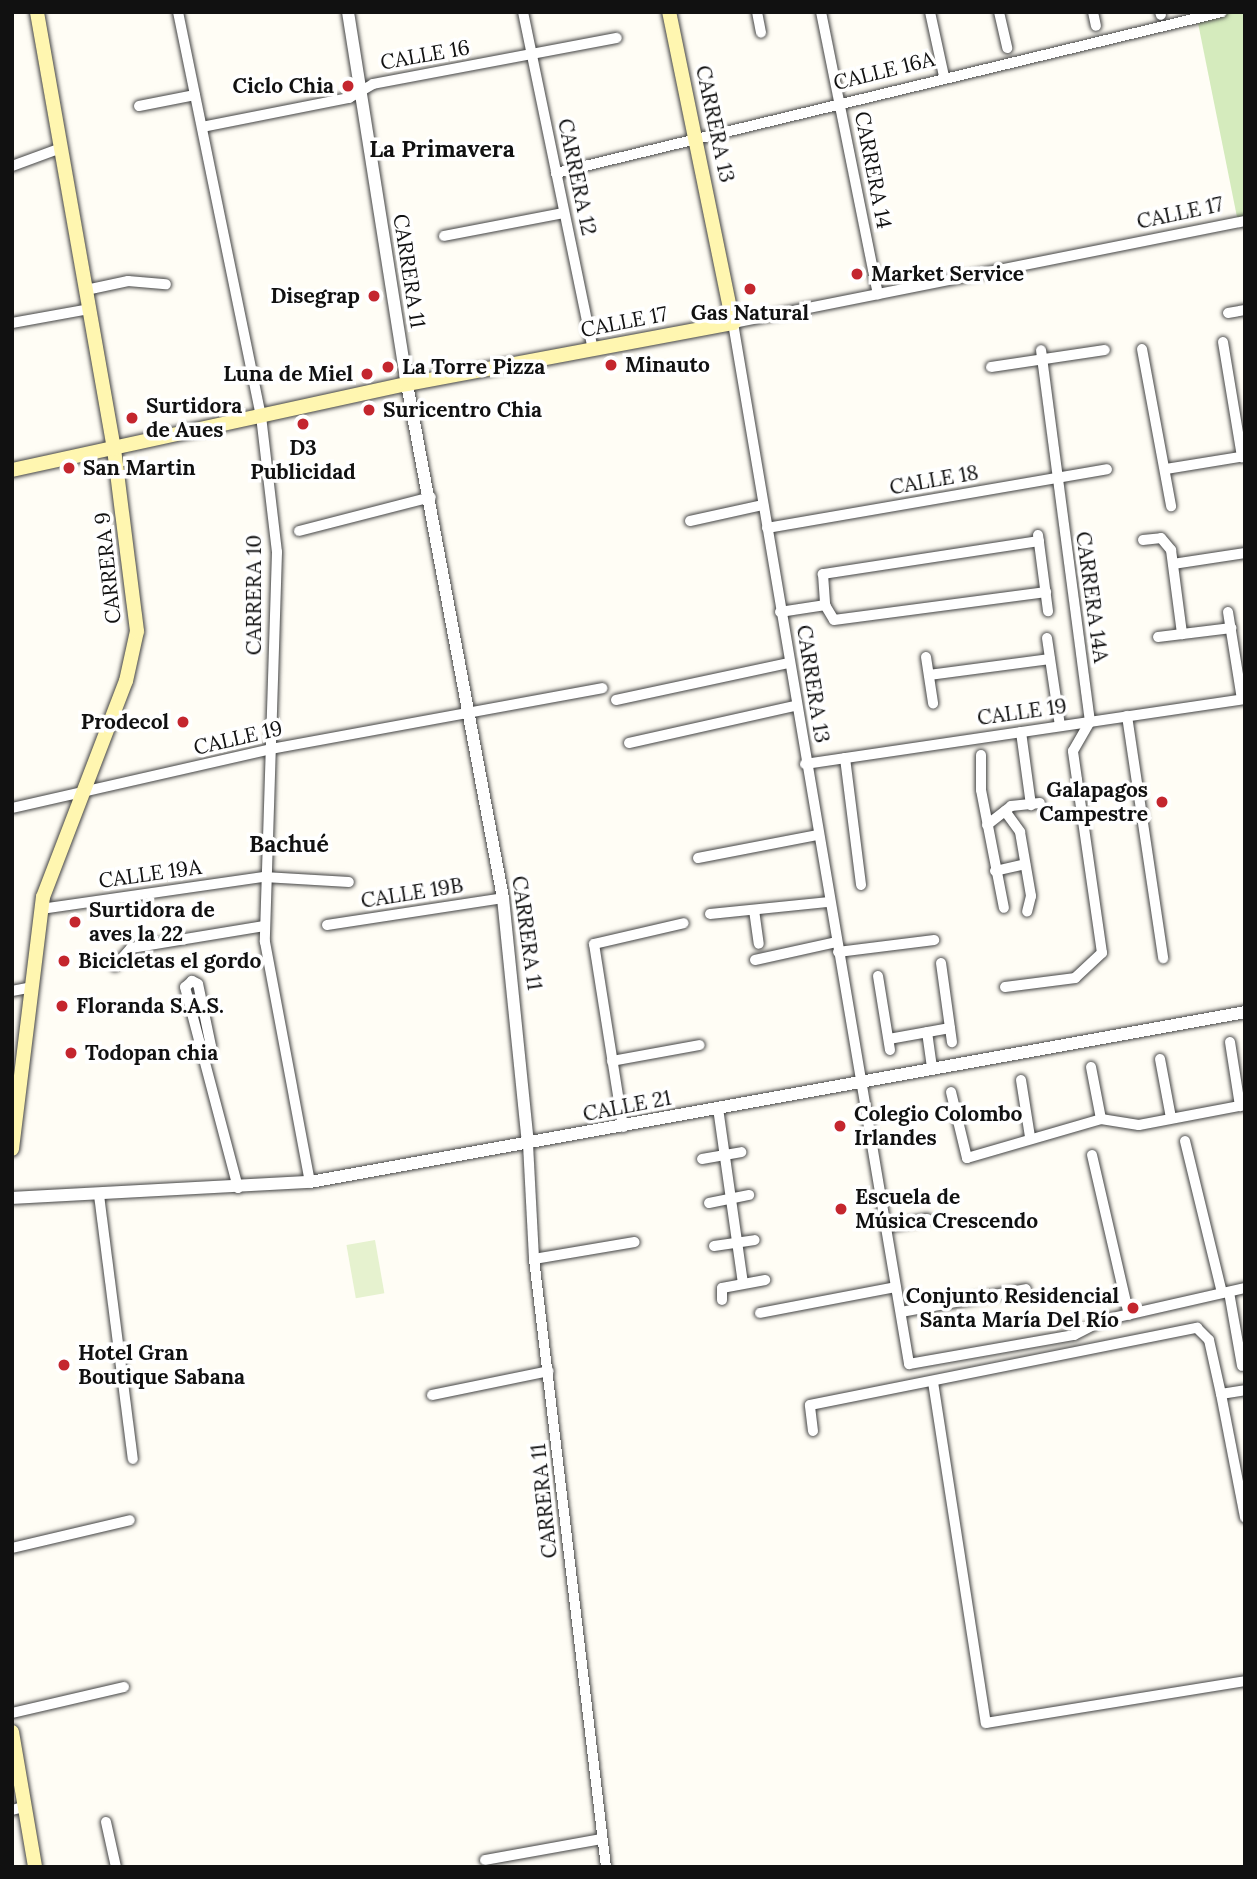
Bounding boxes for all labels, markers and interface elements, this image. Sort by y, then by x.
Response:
street label: CALLE 16 [378,35,472,75]
street label: CALLE 16A [831,46,937,96]
street label: CARRERA 13 [690,63,740,185]
place label: Ciclo Chia [232,73,334,99]
marker: Ciclo Chia [340,78,356,94]
street label: CARRERA 14 [849,109,897,231]
street label: CARRERA 12 [552,116,602,238]
district label: La Primavera [369,135,515,163]
street label: CALLE 17 [1134,192,1226,234]
street label: CARRERA 11 [388,212,430,330]
place label: Market Service [871,261,1024,287]
marker: Market Service [849,266,865,282]
marker: Gas Natural [742,281,758,297]
place label: Disegrap [270,283,360,309]
marker: Disegrap [366,288,382,304]
place label: Gas Natural [691,300,809,326]
street label: CALLE 17 [579,301,669,343]
place label: Minauto [625,352,710,378]
place label: La Torre Pizza [402,354,545,380]
marker: Minauto [603,357,619,373]
marker: La Torre Pizza [380,359,396,375]
place label: Luna de Miel [223,361,353,387]
marker: Luna de Miel [359,366,375,382]
place label: Surtidora de Aues [146,393,242,443]
place label: Suricentro Chia [383,397,542,423]
marker: Suricentro Chia [361,402,377,418]
marker: Surtidora de Aues [124,410,140,426]
marker: D3 Publicidad [295,416,311,432]
place label: D3 Publicidad [250,435,356,485]
place label: San Martin [83,455,196,481]
marker: San Martin [61,460,77,476]
street label: CALLE 18 [888,460,980,500]
street label: CARRERA 9 [90,511,126,625]
street label: CARRERA 14A [1070,530,1114,664]
street label: CARRERA 10 [241,535,267,655]
street label: CARRERA 13 [791,623,835,745]
street label: CALLE 19 [976,693,1068,731]
place label: Prodecol [81,709,169,735]
marker: Prodecol [175,714,191,730]
street label: CALLE 19 [191,716,285,760]
place label: Galapagos Campestre [1039,777,1148,827]
marker: Galapagos Campestre [1154,794,1170,810]
district label: Bachué [249,830,329,858]
street label: CALLE 19A [97,854,203,894]
street label: CALLE 19B [359,872,465,914]
street label: CARRERA 11 [507,874,547,992]
place label: Surtidora de aves la 22 [89,897,215,947]
marker: Surtidora de aves la 22 [67,914,83,930]
place label: Bicicletas el gordo [78,948,261,974]
marker: Bicicletas el gordo [56,953,72,969]
place label: Floranda S.A.S. [76,993,224,1019]
marker: Floranda S.A.S. [54,998,70,1014]
place label: Todopan chia [85,1040,218,1066]
marker: Todopan chia [63,1045,79,1061]
street label: CALLE 21 [581,1085,673,1127]
place label: Colegio Colombo Irlandes [854,1101,1022,1151]
marker: Colegio Colombo Irlandes [832,1118,848,1134]
place label: Escuela de Música Crescendo [855,1184,1038,1234]
marker: Escuela de Música Crescendo [833,1201,849,1217]
place label: Conjunto Residencial Santa María Del Río [906,1283,1119,1333]
marker: Conjunto Residencial Santa María Del Río [1125,1300,1141,1316]
place label: Hotel Gran Boutique Sabana [78,1340,245,1390]
marker: Hotel Gran Boutique Sabana [56,1357,72,1373]
street label: CARRERA 11 [525,1442,563,1560]

